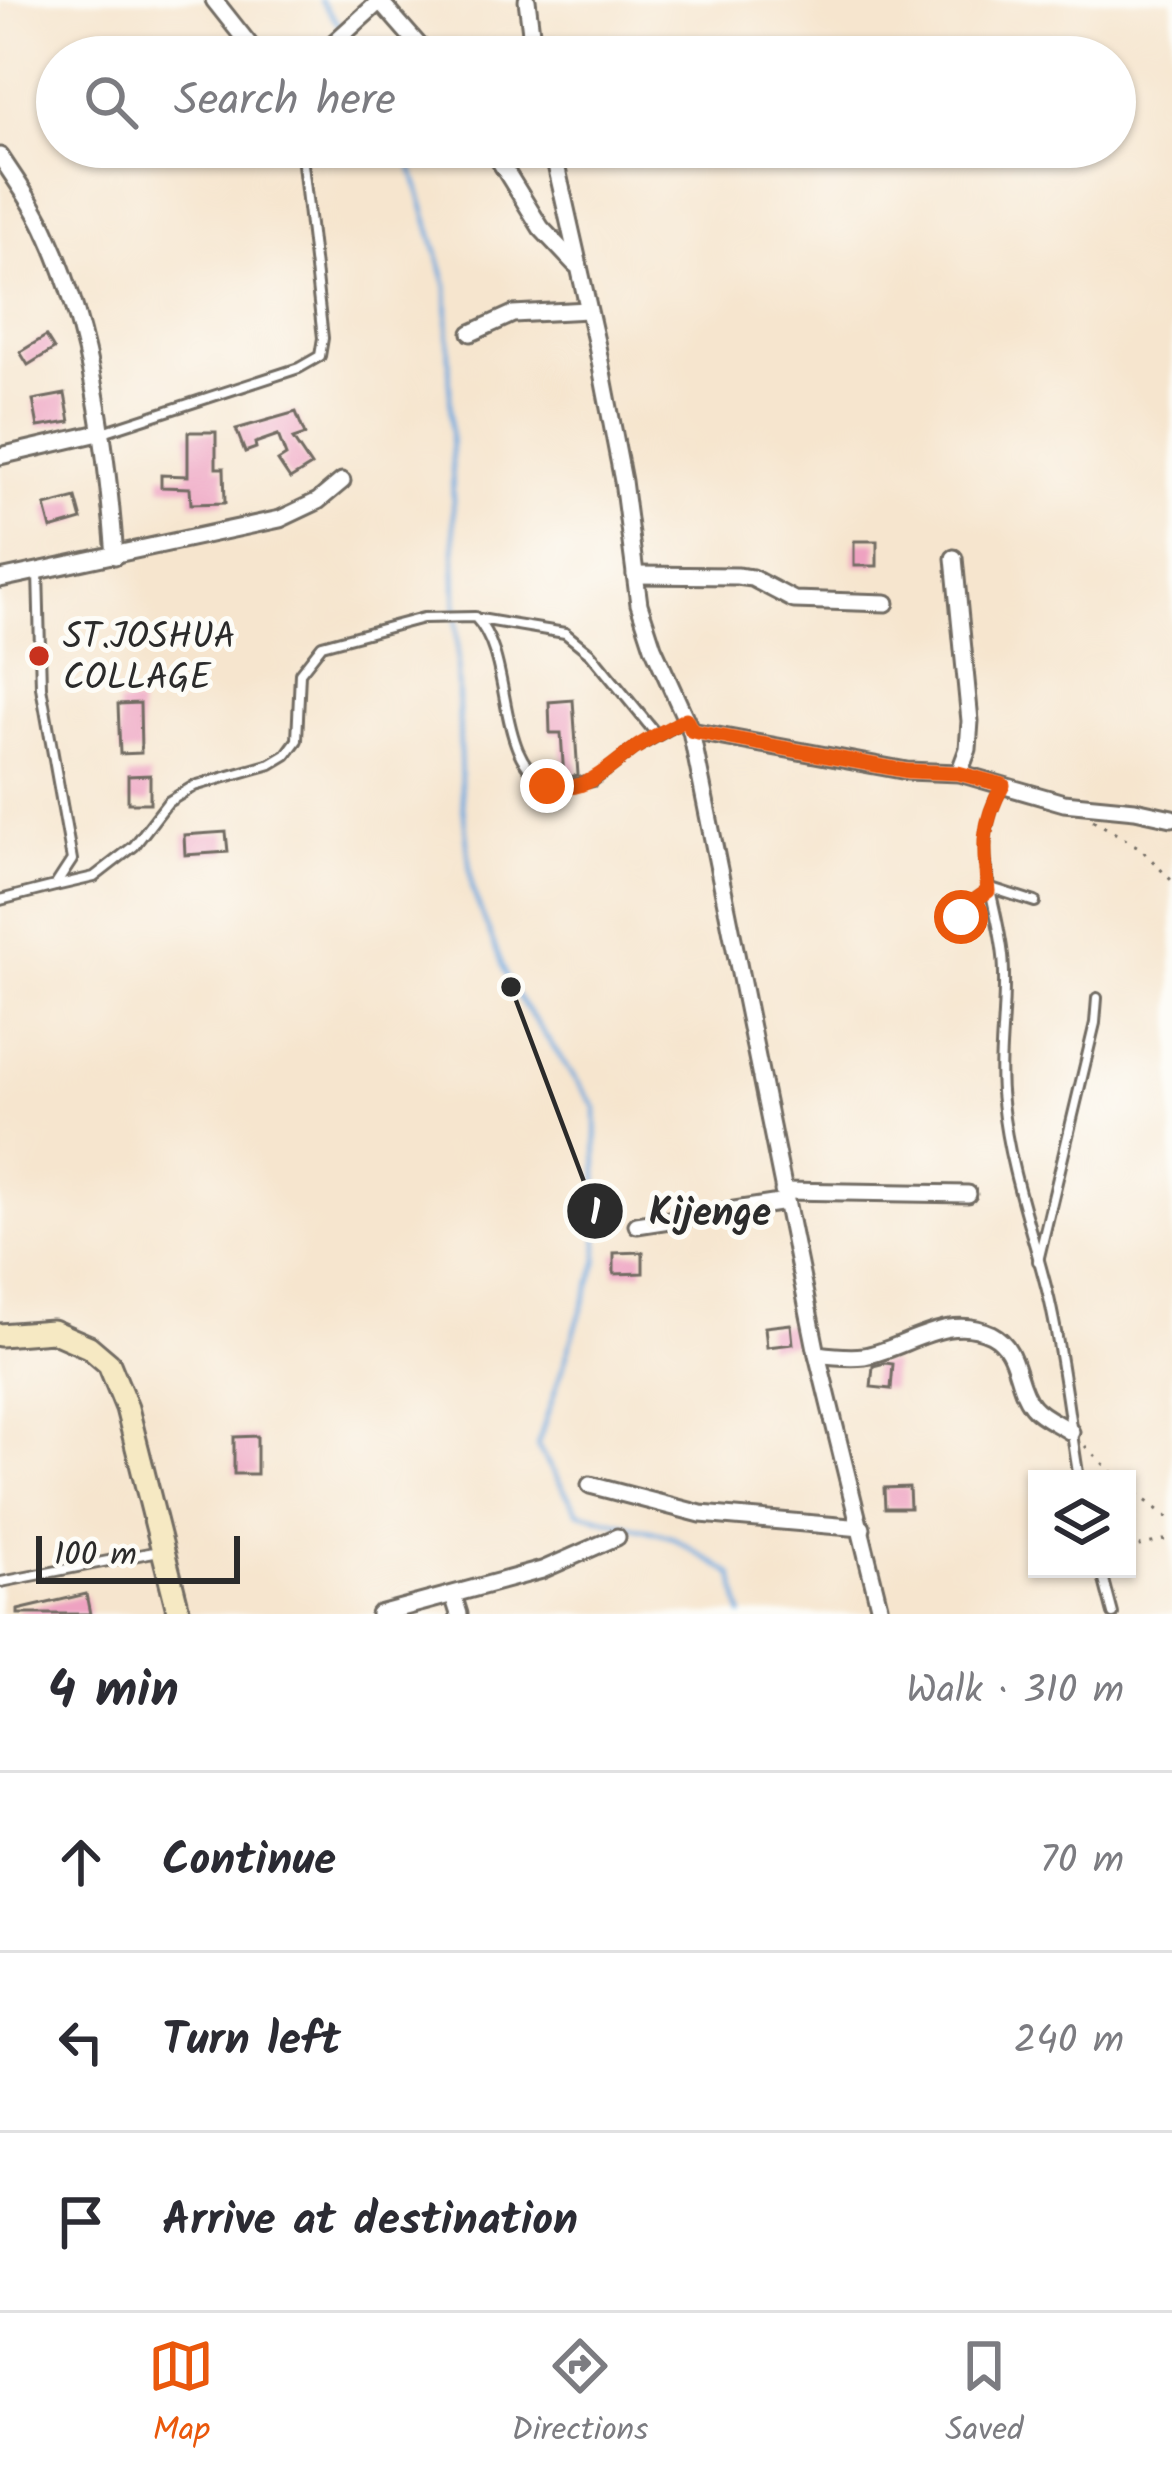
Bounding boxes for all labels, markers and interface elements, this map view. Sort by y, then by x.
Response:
search box [36,36,1136,168]
text: Search here [174,66,396,138]
icon: search [78,69,144,135]
place label: ST.JOSHUA COLLAGE [63,610,235,708]
marker: ST.JOSHUA COLLAGE [26,643,52,669]
route end [520,759,574,813]
route start [934,890,988,944]
callout: Kijenge [565,1174,795,1249]
text: Kijenge [649,1184,771,1246]
text: 1 [590,1186,601,1243]
map controls [1028,1470,1136,1578]
button: layers [1028,1470,1136,1578]
scale bar [36,1530,240,1583]
text: 100 m [54,1530,137,1583]
text: 4 min [48,1652,179,1733]
text: Walk · 310 m [906,1661,1124,1723]
text: Continue [162,1826,336,1898]
icon: ahead [48,1829,114,1895]
text: 70 m [1040,1831,1124,1893]
text: Turn left [162,2006,341,2078]
icon: left [48,2009,114,2075]
text: 240 m [1014,2011,1124,2073]
text: Arrive at destination [162,2186,578,2258]
icon: arrive [48,2189,114,2255]
tab: Map [148,2333,214,2458]
tab: Directions [511,2333,648,2458]
tab: Saved [945,2333,1024,2458]

